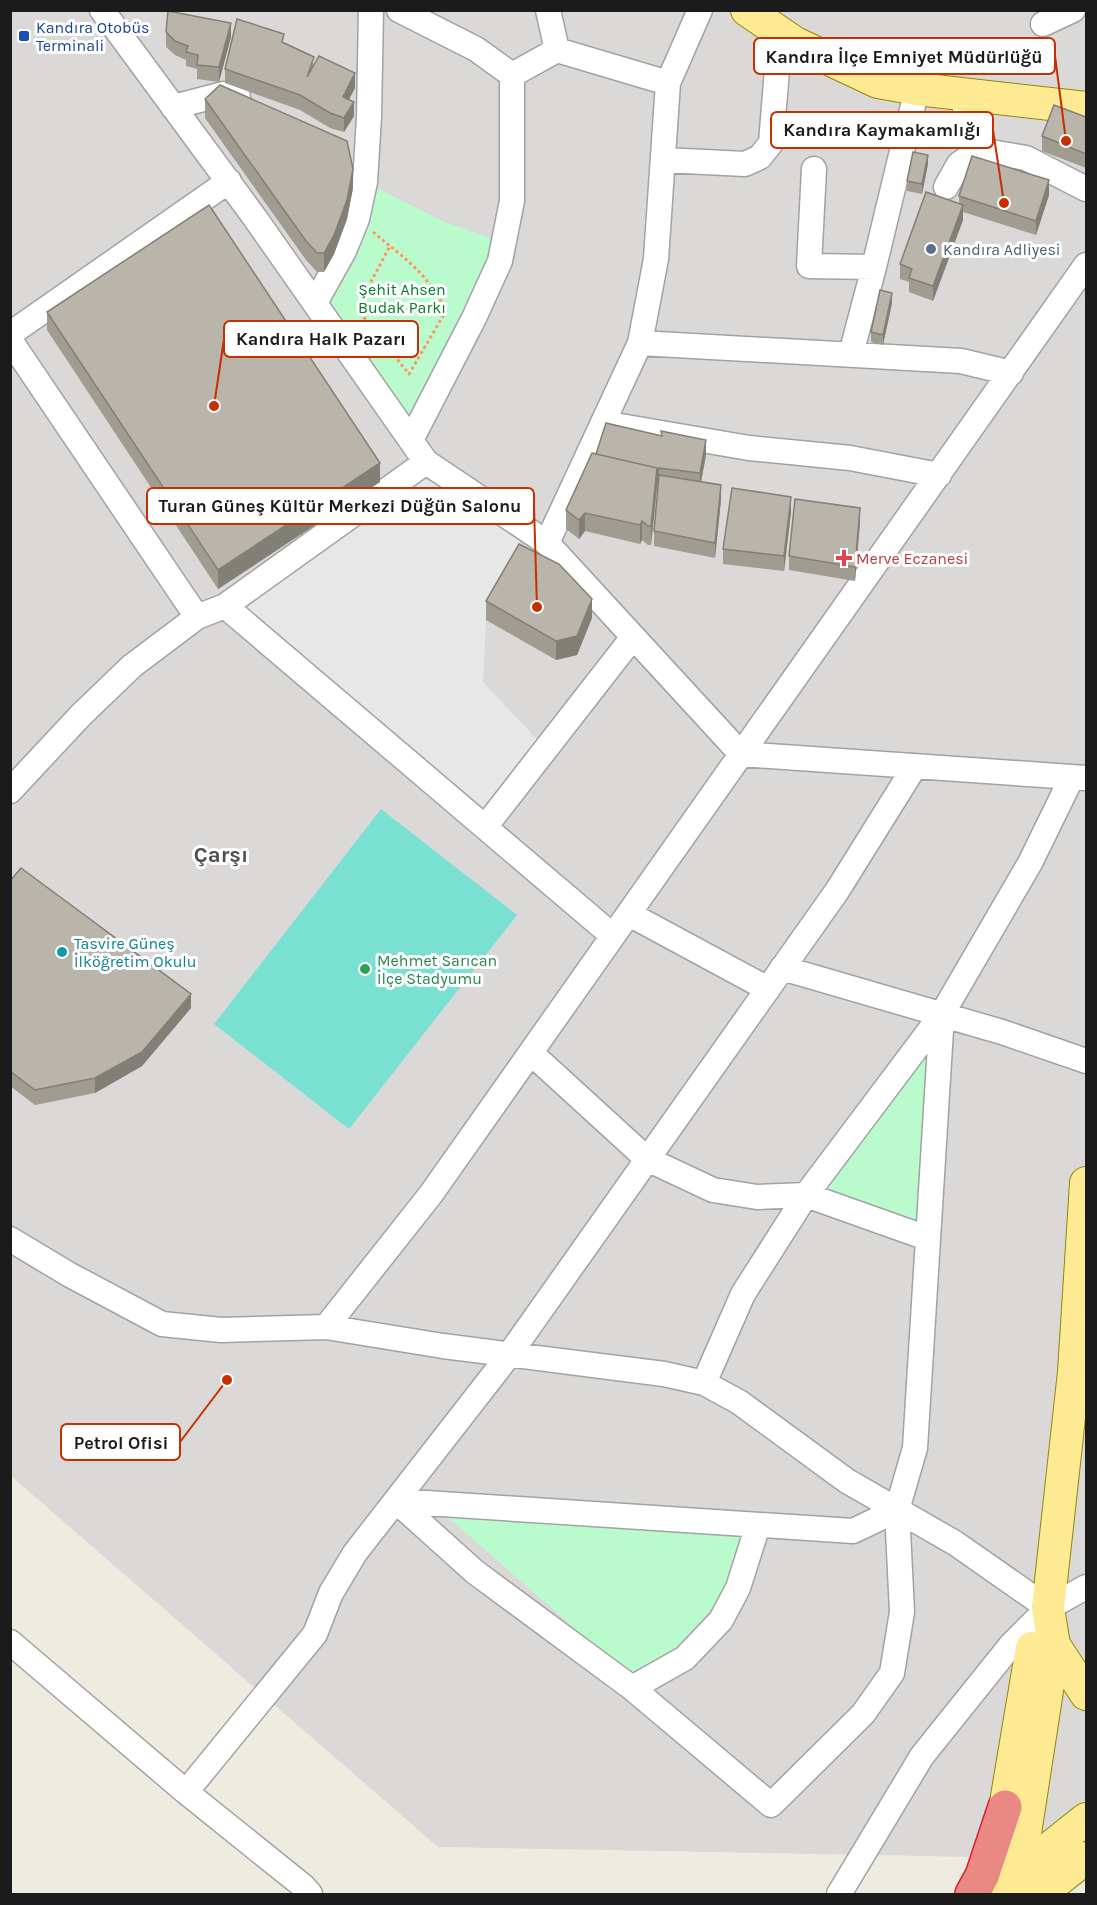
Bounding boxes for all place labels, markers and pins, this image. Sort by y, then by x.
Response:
place label: Kandıra Otobüs Terminali [36,18,150,55]
marker: Kandıra Otobüs Terminali [17,29,31,43]
callout: Kandıra İlçe Emniyet Müdürlüğü [754,38,1055,74]
callout: Kandıra Kaymakamlığı [771,112,993,148]
place label: Kandıra Adliyesi [943,240,1061,259]
marker: Kandıra Adliyesi [924,242,938,256]
callout: Kandıra Halk Pazarı [224,321,418,357]
callout: Turan Güneş Kültür Merkezi Düğün Salonu [147,488,534,524]
place label: Merve Eczanesi [856,549,968,568]
marker: Merve Eczanesi [837,551,851,565]
place label: Tasvire Güneş İlköğretim Okulu [74,934,197,971]
marker: Tasvire Güneş İlköğretim Okulu [55,945,69,959]
place label: Mehmet Sarıcan İlçe Stadyumu [377,951,497,988]
marker: Mehmet Sarıcan İlçe Stadyumu [358,962,372,976]
callout: Petrol Ofisi [61,1424,180,1460]

